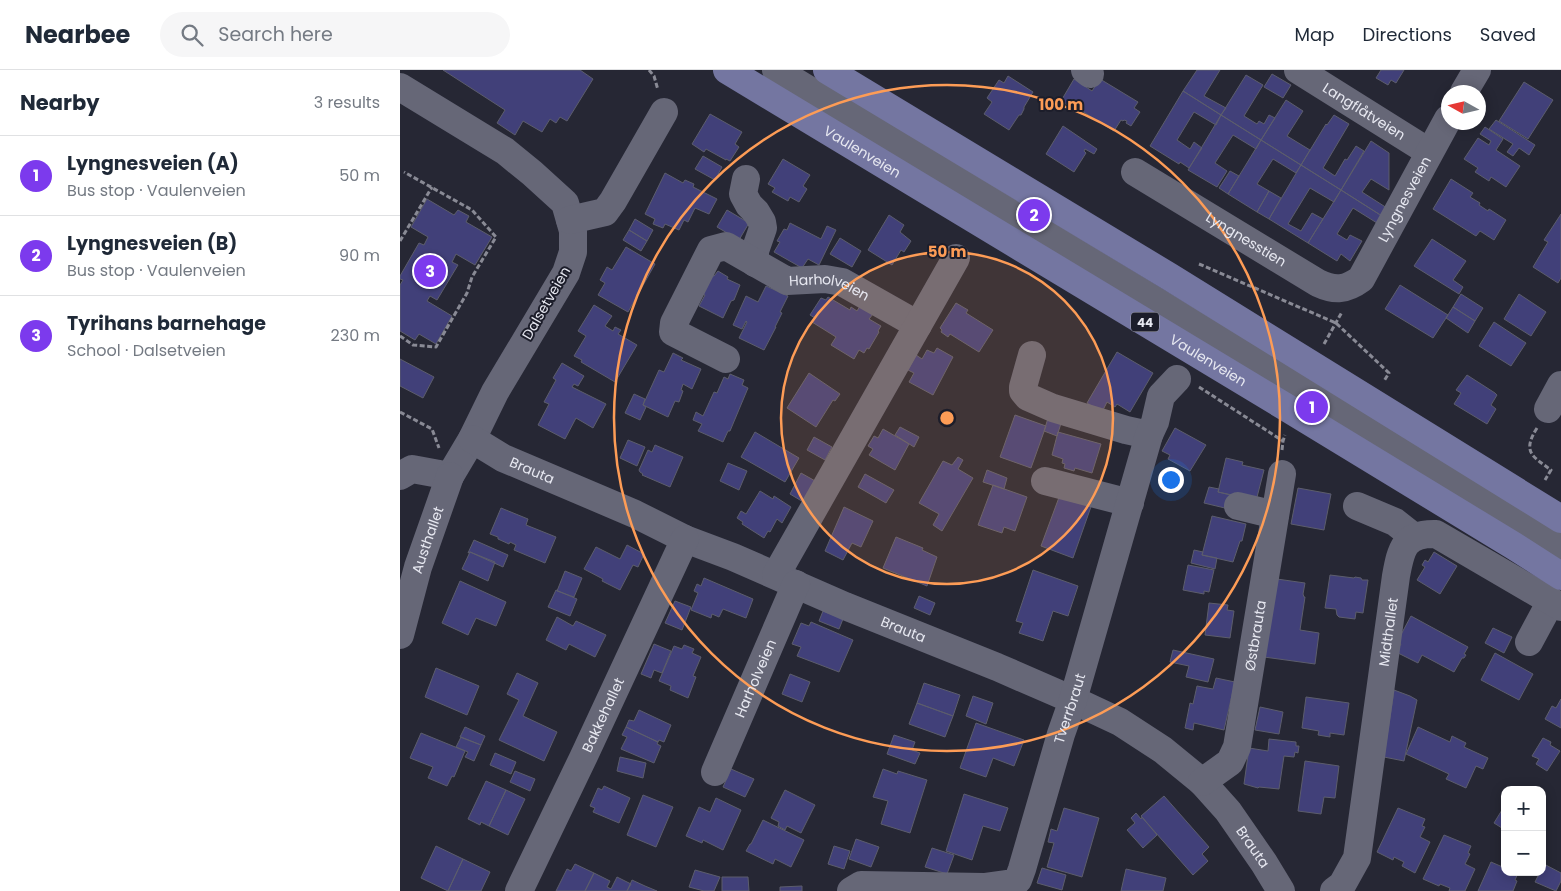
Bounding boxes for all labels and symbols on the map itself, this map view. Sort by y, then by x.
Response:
street label: Langflåtveien [1319,78,1409,145]
north arrow [1441,85,1486,130]
text: 100 m [1039,94,1083,115]
street label: Vaulenveien [820,121,905,183]
street label: Lyngnesveien [1373,153,1436,246]
pin: 2 [1018,196,1050,234]
street label: Lyngnesstien [1202,207,1290,272]
text: 50 m [928,241,966,262]
pin: 3 [414,252,446,290]
street label: Dalsetveien [517,263,575,343]
street label: Harholveien [789,269,873,306]
road number: 44 [1131,312,1159,332]
street label: Vaulenveien [1166,329,1250,391]
pin: 1 [1296,388,1328,426]
centre of rings [938,409,956,427]
street label: Brauta [507,452,558,489]
your location [1158,467,1184,493]
street label: Austhallet [407,504,449,576]
street label: Midthallet [1374,596,1403,668]
street label: Østbrauta [1240,599,1271,672]
street label: Brauta [878,611,929,647]
street label: Harholveien [730,636,781,721]
street label: Tverrbraut [1049,671,1090,746]
street label: Bakkehallet [577,674,629,756]
street label: Brauta [1231,822,1274,872]

